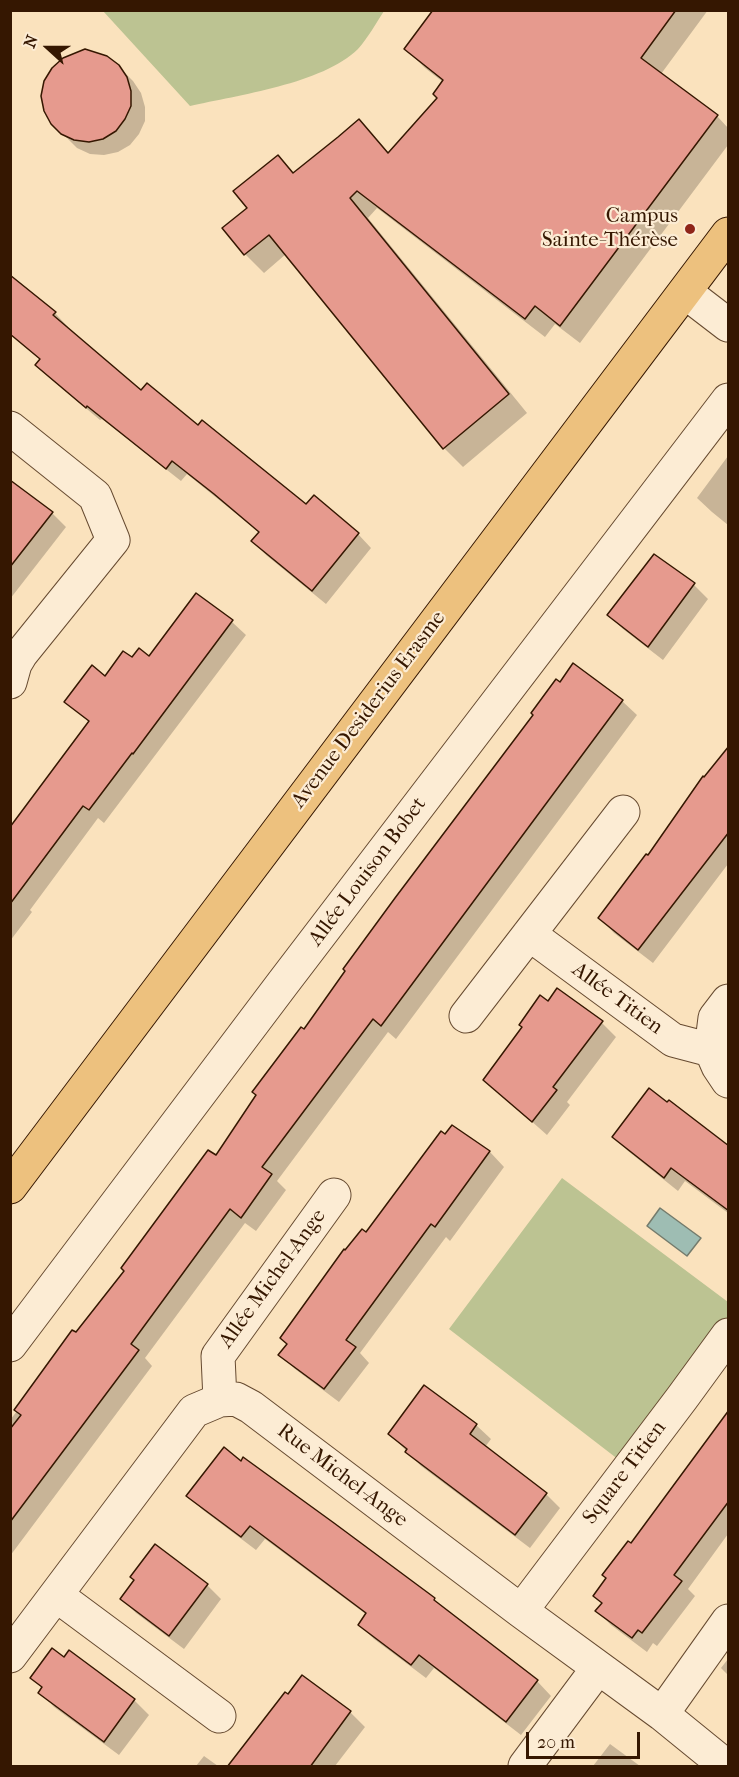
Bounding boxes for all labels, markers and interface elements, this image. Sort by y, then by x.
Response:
north arrow [18,18,78,78]
text: N [20,32,42,50]
place label: Campus Sainte-Thérèse [542,204,678,254]
marker: Campus Sainte-Thérèse [683,222,697,236]
street label: Avenue Desiderius Erasme [287,606,451,814]
street label: Allée Louison Bobet [304,793,432,951]
street label: Allée Titien [567,958,667,1040]
street label: Allée Michel-Ange [214,1205,332,1353]
street label: Square Titien [578,1416,672,1530]
street label: Rue Michel-Ange [272,1419,412,1533]
scale bar [529,1720,643,1758]
text: 20 m [537,1732,575,1753]

